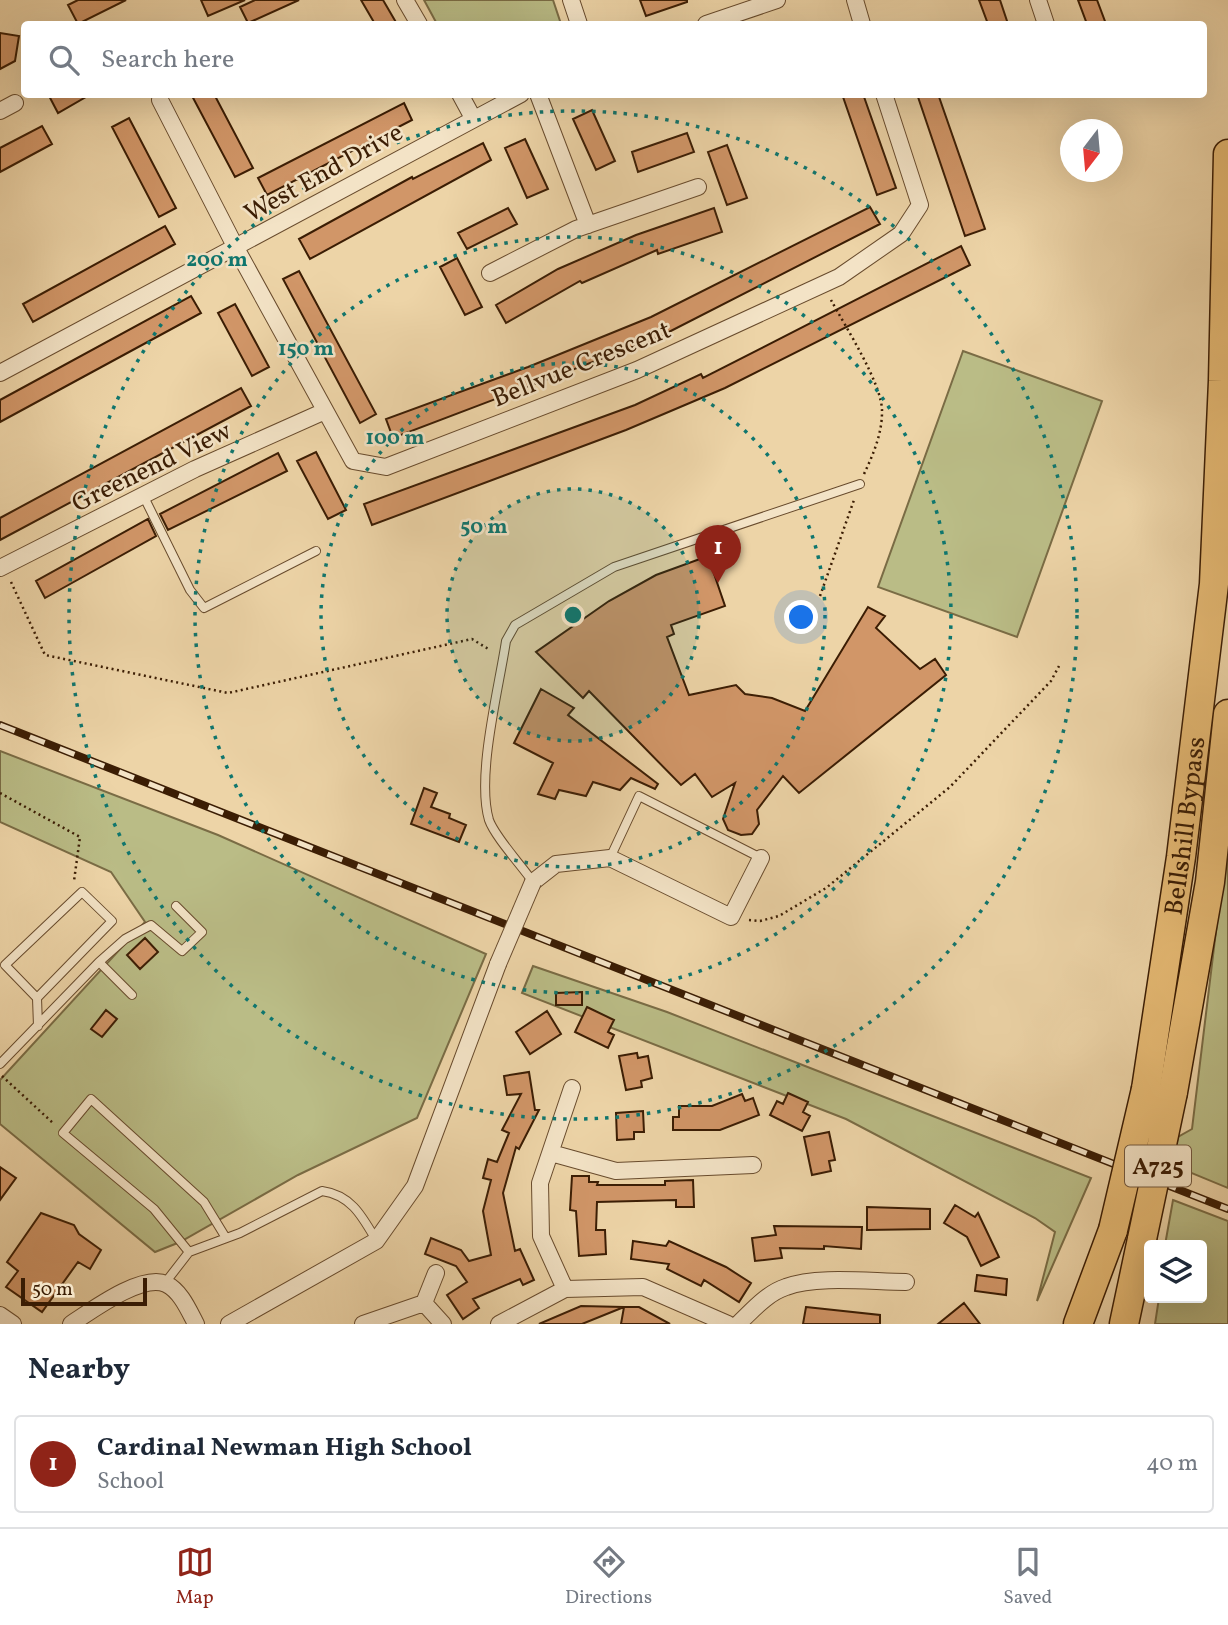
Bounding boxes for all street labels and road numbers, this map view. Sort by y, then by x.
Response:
street label: West End Drive [238,115,410,232]
street label: Bellvue Crescent [487,313,677,417]
street label: Greenend View [66,414,238,522]
street label: Bellshill Bypass [1156,735,1215,918]
road number: A725 [1125,1146,1191,1186]

